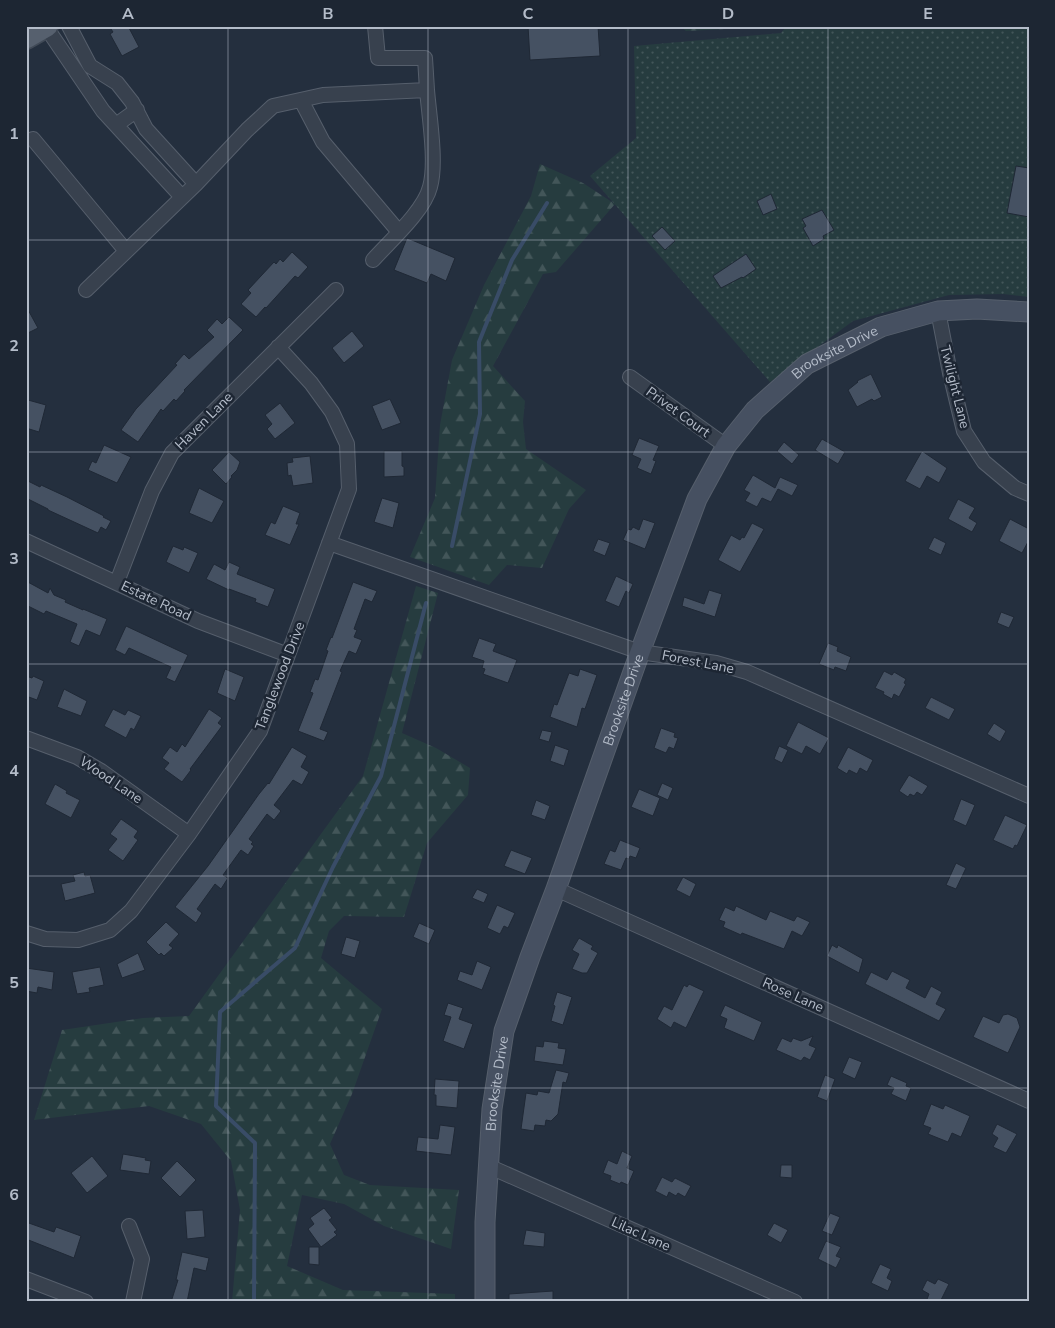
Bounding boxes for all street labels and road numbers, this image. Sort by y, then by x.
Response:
street label: Brooksite Drive [787,321,881,383]
street label: Twilight Lane [935,343,975,431]
street label: Privet Court [642,382,714,442]
street label: Haven Lane [171,388,237,454]
street label: Estate Road [118,576,194,626]
street label: Tanglewood Drive [251,619,309,733]
street label: Forest Lane [660,646,736,678]
street label: Brooksite Drive [598,651,648,748]
street label: Wood Lane [76,752,146,808]
street label: Rose Lane [759,973,827,1017]
street label: Brooksite Drive [481,1035,513,1132]
street label: Lilac Lane [608,1213,674,1255]

